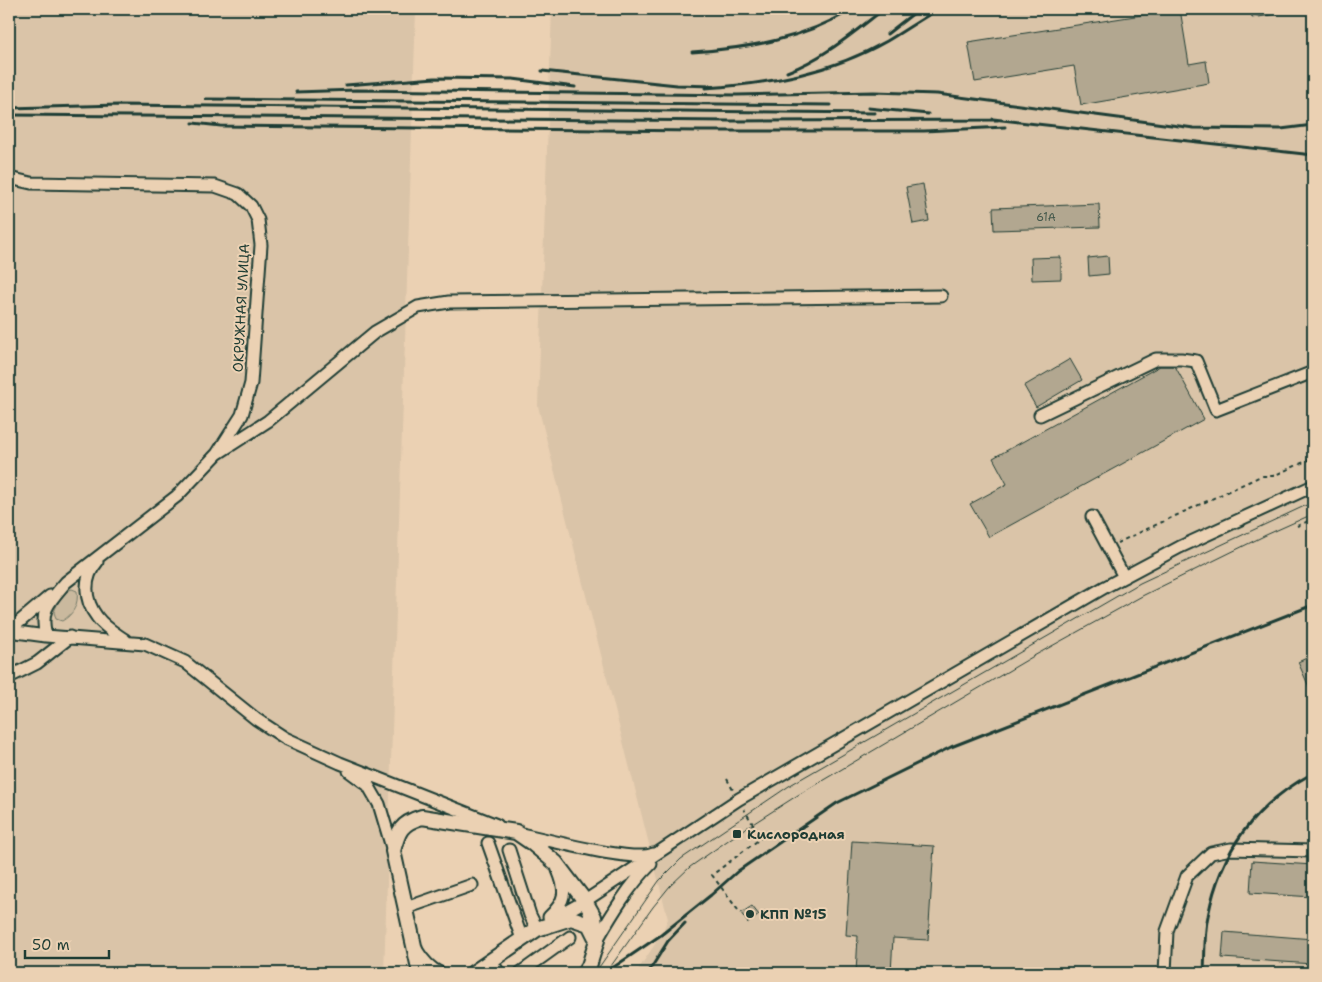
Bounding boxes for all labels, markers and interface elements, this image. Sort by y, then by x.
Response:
house number: 61А [1036,210,1056,225]
street label: ОКРУЖНАЯ УЛИЦА [229,243,253,373]
place label: Кислородная [747,825,845,843]
marker: Кислородная [731,828,743,840]
place label: КПП №15 [760,905,827,923]
marker: КПП №15 [744,908,756,920]
scale bar [25,927,109,959]
text: 50 m [32,935,70,955]

